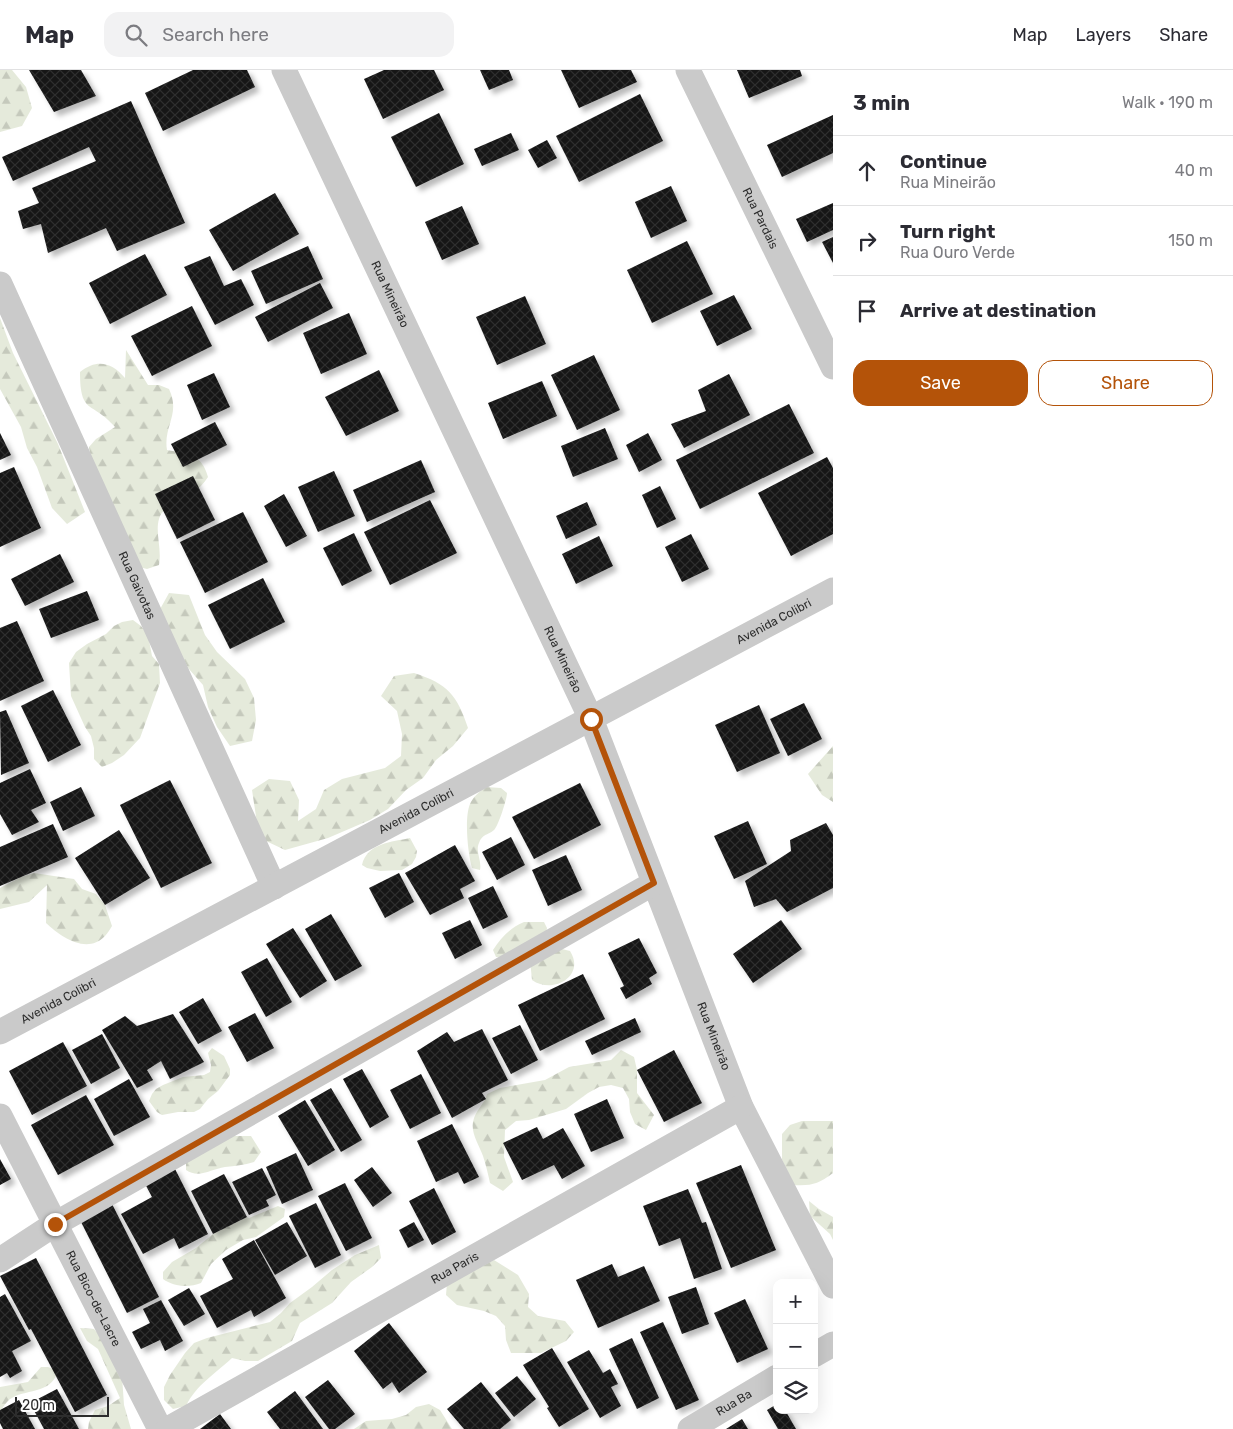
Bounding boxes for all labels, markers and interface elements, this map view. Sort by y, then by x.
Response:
search box [104,12,454,57]
text: Map [25,21,74,49]
icon: search [122,21,150,49]
text: Search here [162,23,269,46]
text: Map [1013,24,1048,46]
text: Layers [1076,24,1131,46]
text: Share [1159,24,1208,46]
text: 3 min [853,90,910,115]
text: Walk · 190 m [1122,93,1213,112]
text: Continue [900,150,987,173]
icon: ahead [853,157,881,185]
text: 40 m [1175,161,1213,180]
text: Rua Mineirão [900,173,996,192]
street label: Rua Pardais [740,185,781,251]
text: Turn right [900,220,995,243]
icon: right [853,227,881,255]
text: 150 m [1168,231,1213,250]
text: Rua Ouro Verde [900,243,1015,262]
street label: Rua Mineirão [368,259,412,330]
icon: arrive [853,297,881,325]
text: Arrive at destination [900,299,1096,322]
button: Save [853,360,1028,406]
button: Share [1038,360,1213,406]
street label: Rua Gaivotas [115,549,158,622]
street label: Avenida Colibri [734,596,814,647]
street label: Rua Mineirão [541,624,585,695]
route start [580,708,603,731]
street label: Avenida Colibri [376,786,456,837]
street label: Avenida Colibri [18,975,98,1027]
street label: Rua Mineirão [694,1000,733,1072]
route end [44,1213,67,1236]
street label: Rua Bico-de-Lacre [63,1248,124,1349]
street label: Rua Paris [429,1249,481,1287]
map controls [773,1279,818,1414]
button: + [773,1279,818,1324]
button: − [773,1324,818,1369]
button: layers [773,1369,818,1414]
street label: Rua Ba [713,1387,754,1419]
scale bar [15,1394,109,1417]
text: 20 m [22,1397,55,1414]

